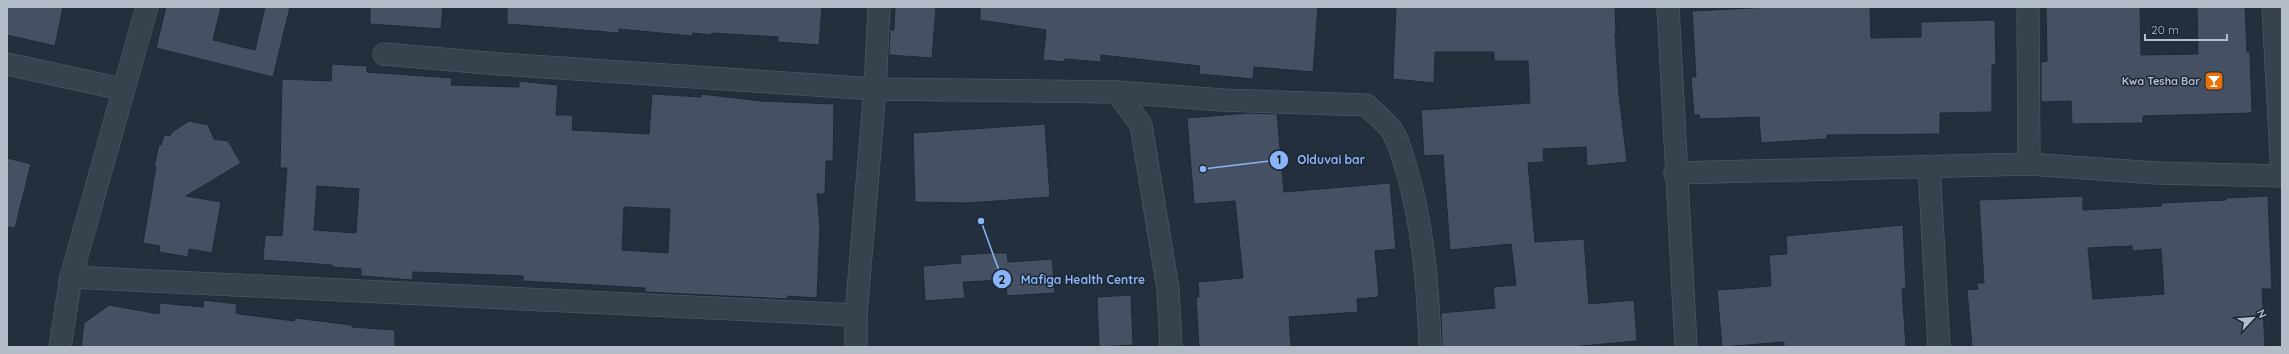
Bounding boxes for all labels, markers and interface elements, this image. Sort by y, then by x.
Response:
scale bar [2145,16,2227,42]
text: 20 m [2151,22,2179,37]
bar icon: Kwa Tesha Bar [2203,70,2225,92]
place label: Kwa Tesha Bar [2122,74,2200,88]
callout: Olduvai bar [1269,148,1373,172]
text: 1 [1277,152,1281,167]
text: Olduvai bar [1297,152,1365,167]
callout: Mafiga Health Centre [992,267,1153,291]
text: 2 [999,272,1006,287]
text: Mafiga Health Centre [1021,272,1145,287]
north arrow [2233,298,2273,338]
text: N [2254,307,2270,320]

